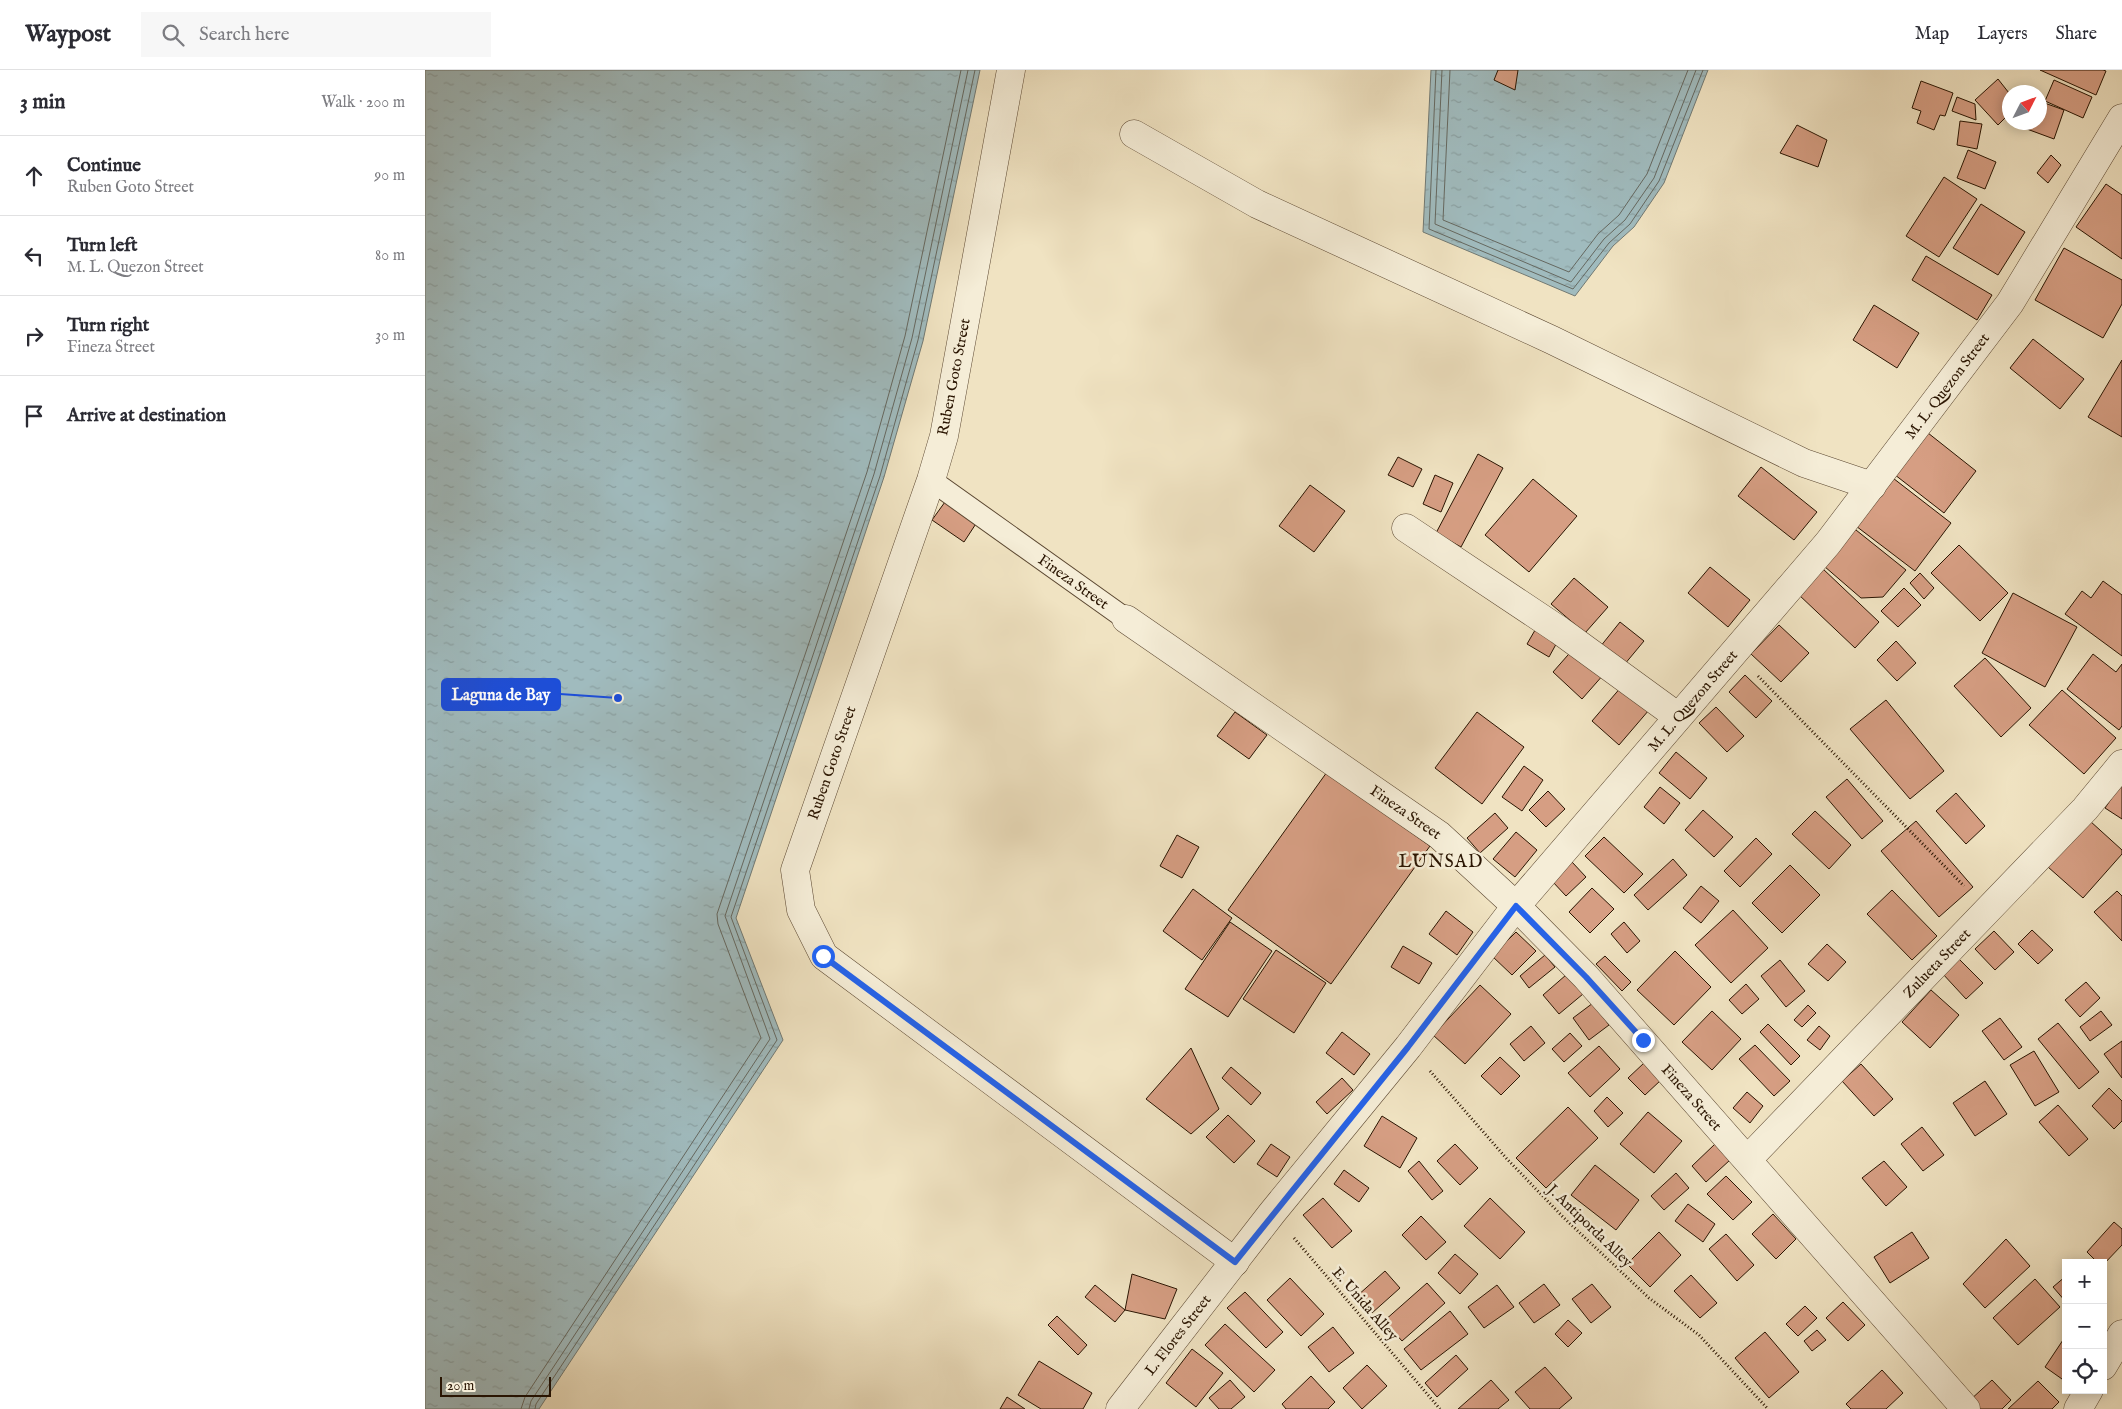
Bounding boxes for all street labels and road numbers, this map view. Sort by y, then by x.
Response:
street label: Ruben Goto Street [933,317,975,437]
street label: M. L. Quezon Street [1901,329,1993,443]
street label: Fineza Street [1034,550,1113,613]
street label: M. L. Quezon Street [1643,646,1742,756]
street label: Ruben Goto Street [804,704,860,822]
street label: Fineza Street [1367,781,1445,843]
street label: Zulueta Street [1899,924,1974,1002]
street label: Fineza Street [1657,1060,1726,1135]
street label: J. Antiporda Alley [1542,1179,1637,1272]
street label: E. Unida Alley [1328,1263,1403,1345]
street label: L. Flores Street [1140,1291,1215,1379]

